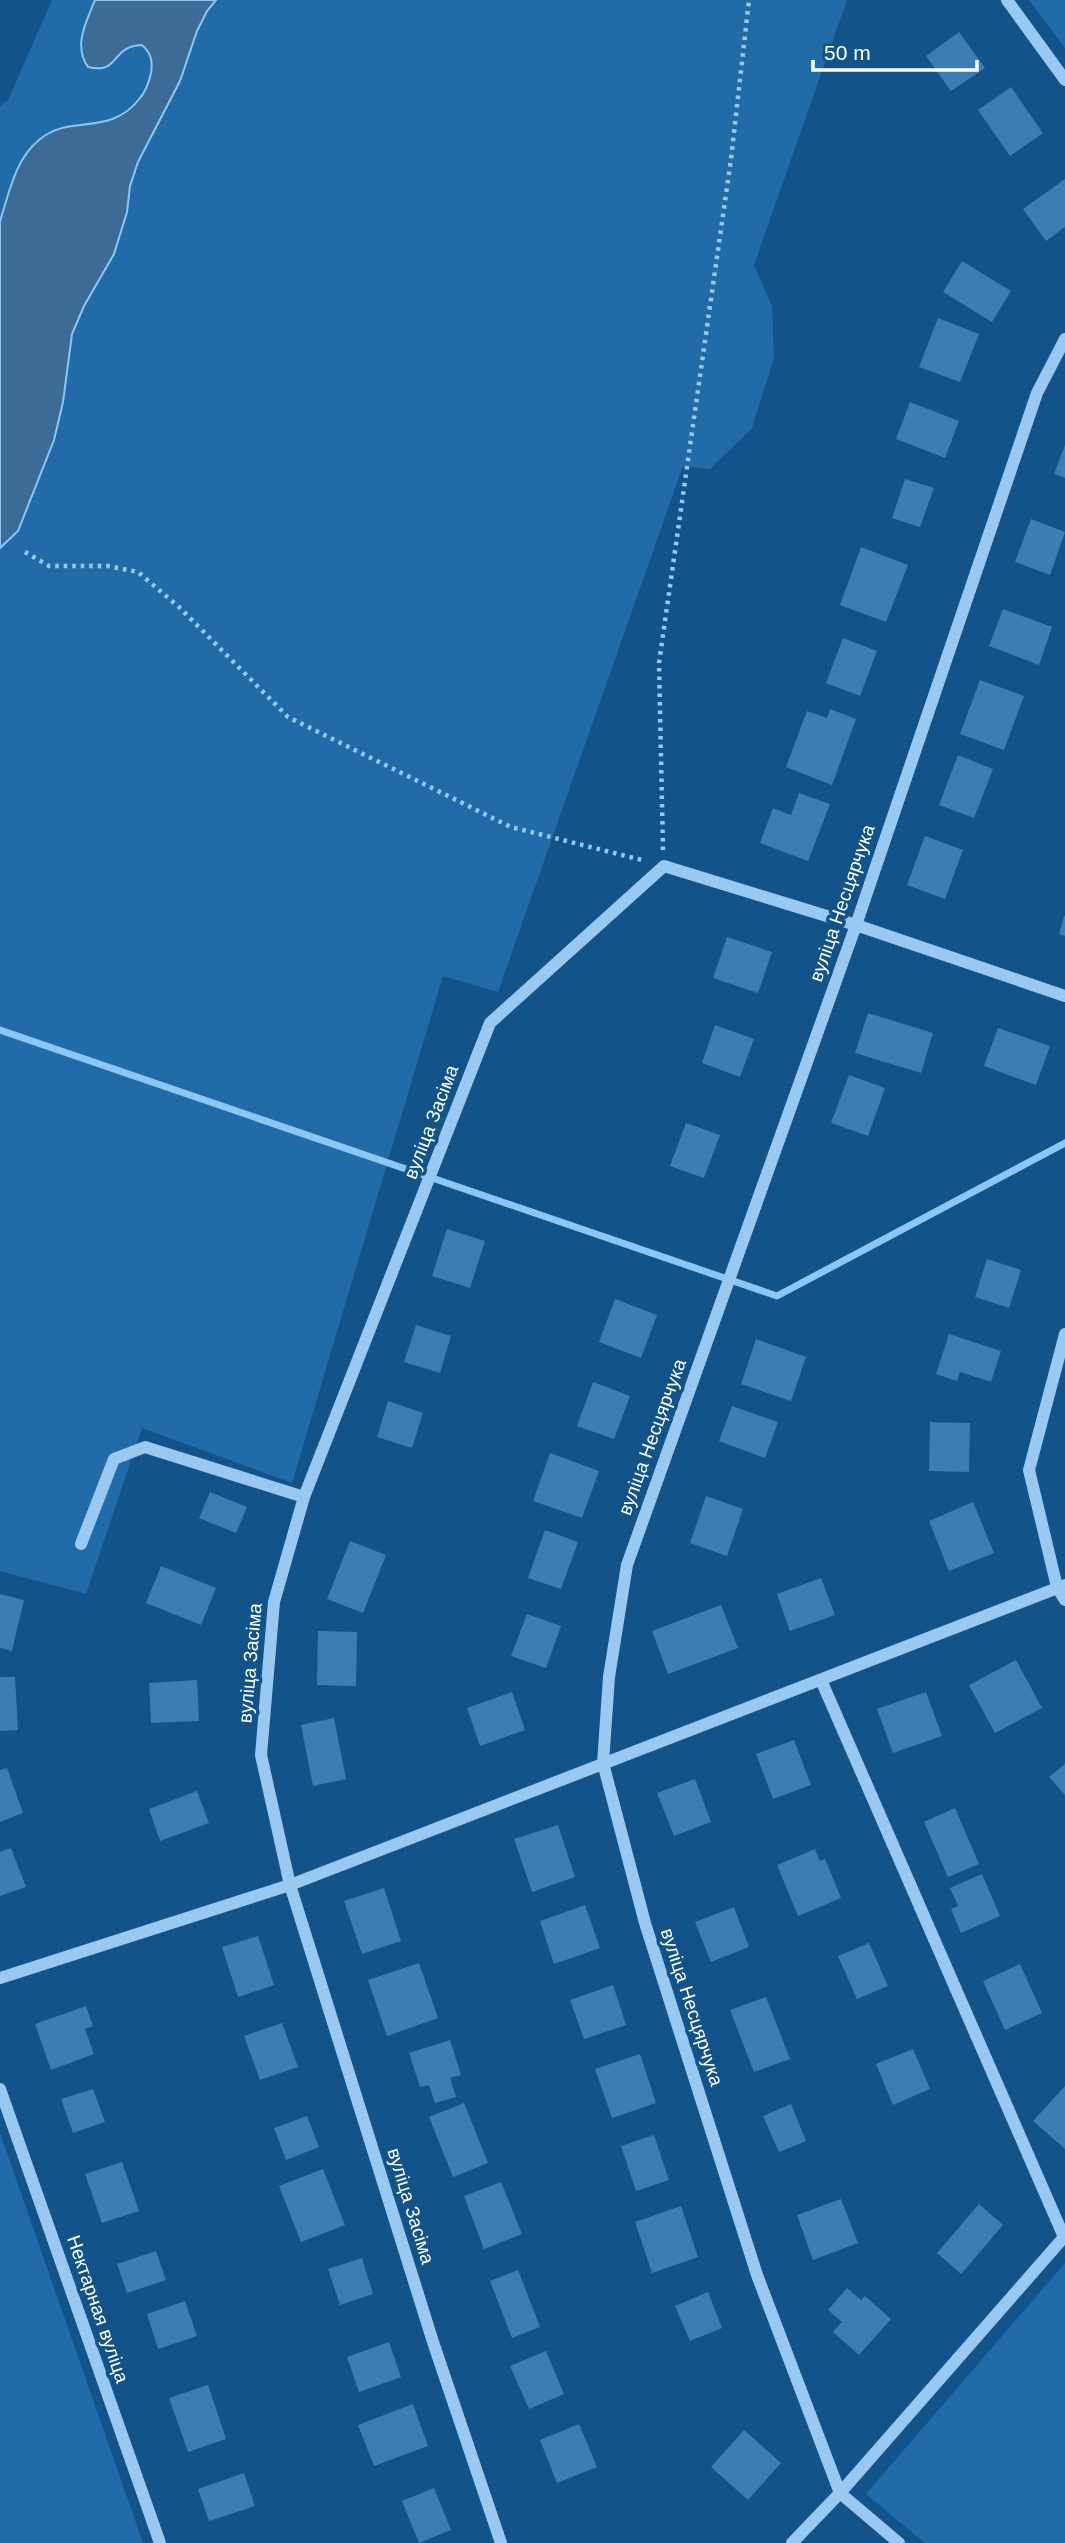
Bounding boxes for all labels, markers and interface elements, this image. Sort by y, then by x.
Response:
scale bar [813,28,978,72]
text: 50 m [824,41,871,64]
street label: вуліца Несцярчука [805,821,879,984]
street label: вуліца Засіма [400,1062,462,1182]
street label: вуліца Несцярчука [614,1356,690,1518]
street label: вуліца Засіма [234,1602,266,1724]
street label: вуліца Несцярчука [657,1925,728,2089]
street label: вуліца Засіма [383,2145,439,2267]
street label: Нектарная вуліца [63,2232,133,2386]

